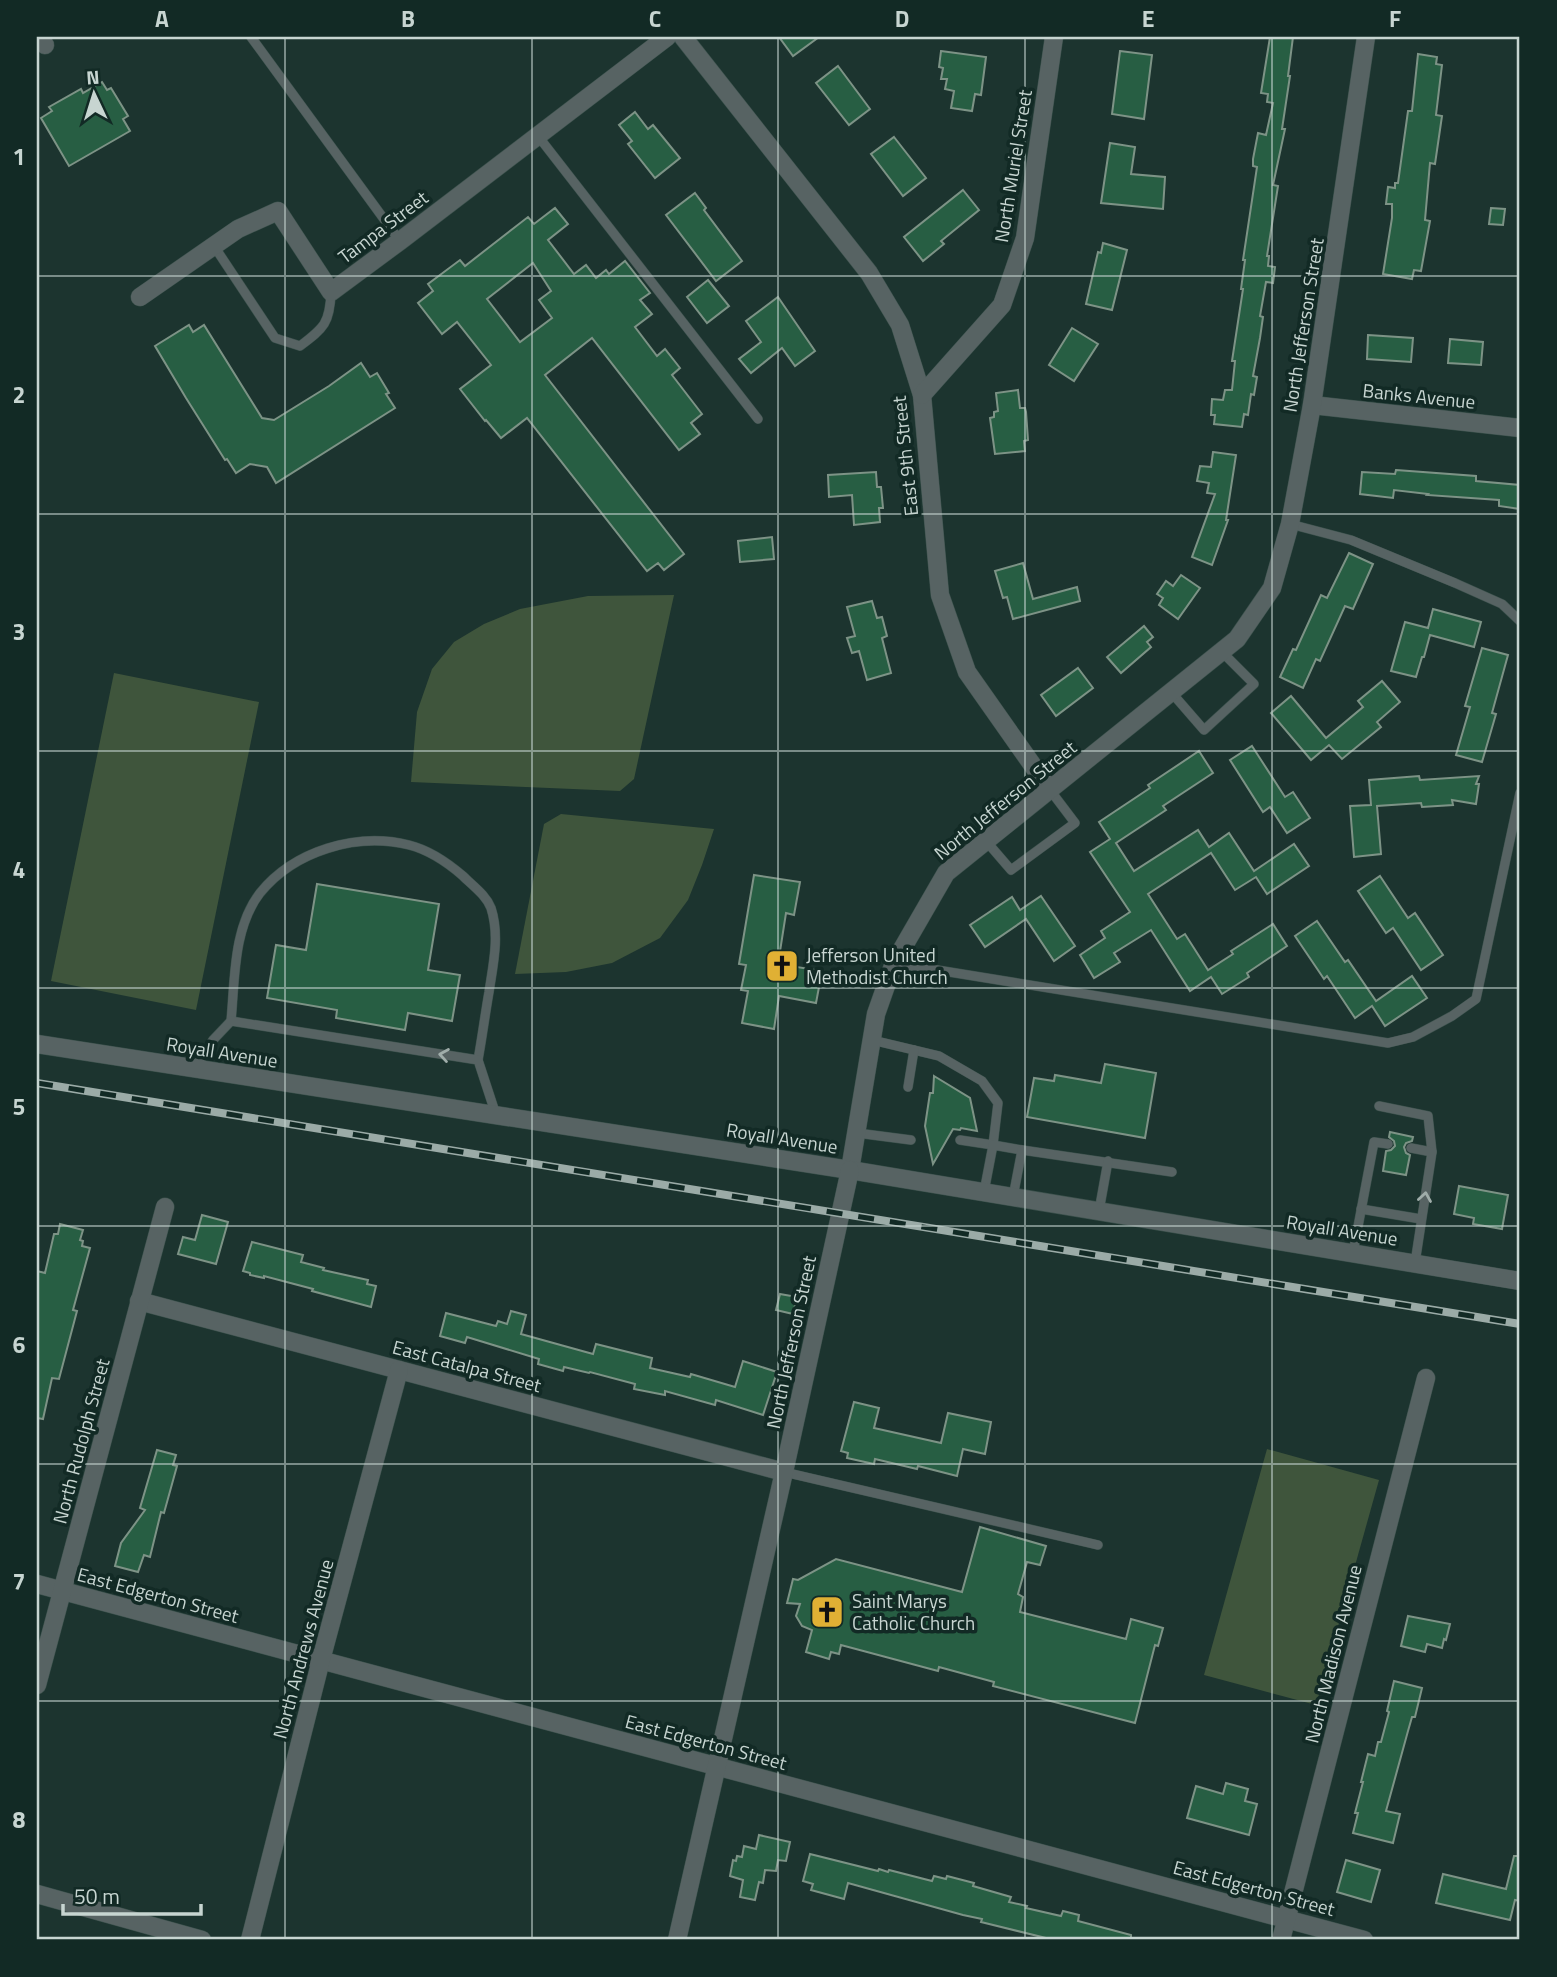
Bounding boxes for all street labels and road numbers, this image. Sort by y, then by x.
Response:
street label: North Muriel Street [986,87,1039,244]
street label: Tampa Street [331,183,434,270]
street label: North Jefferson Street [1274,235,1331,414]
street label: Banks Avenue [1361,375,1477,416]
street label: East 9th Street [884,394,925,517]
street label: North Jefferson Street [927,733,1083,866]
street label: Royall Avenue [164,1028,280,1075]
street label: Royall Avenue [724,1114,840,1161]
street label: Royall Avenue [1284,1206,1400,1253]
street label: North Jefferson Street [758,1252,823,1431]
street label: East Catalpa Street [390,1332,545,1399]
street label: North Rudolph Street [45,1355,117,1527]
street label: North Andrews Avenue [265,1556,340,1742]
street label: East Edgerton Street [74,1559,242,1630]
street label: North Madison Avenue [1296,1562,1369,1746]
street label: East Edgerton Street [622,1706,790,1777]
street label: East Edgerton Street [1170,1852,1338,1923]

